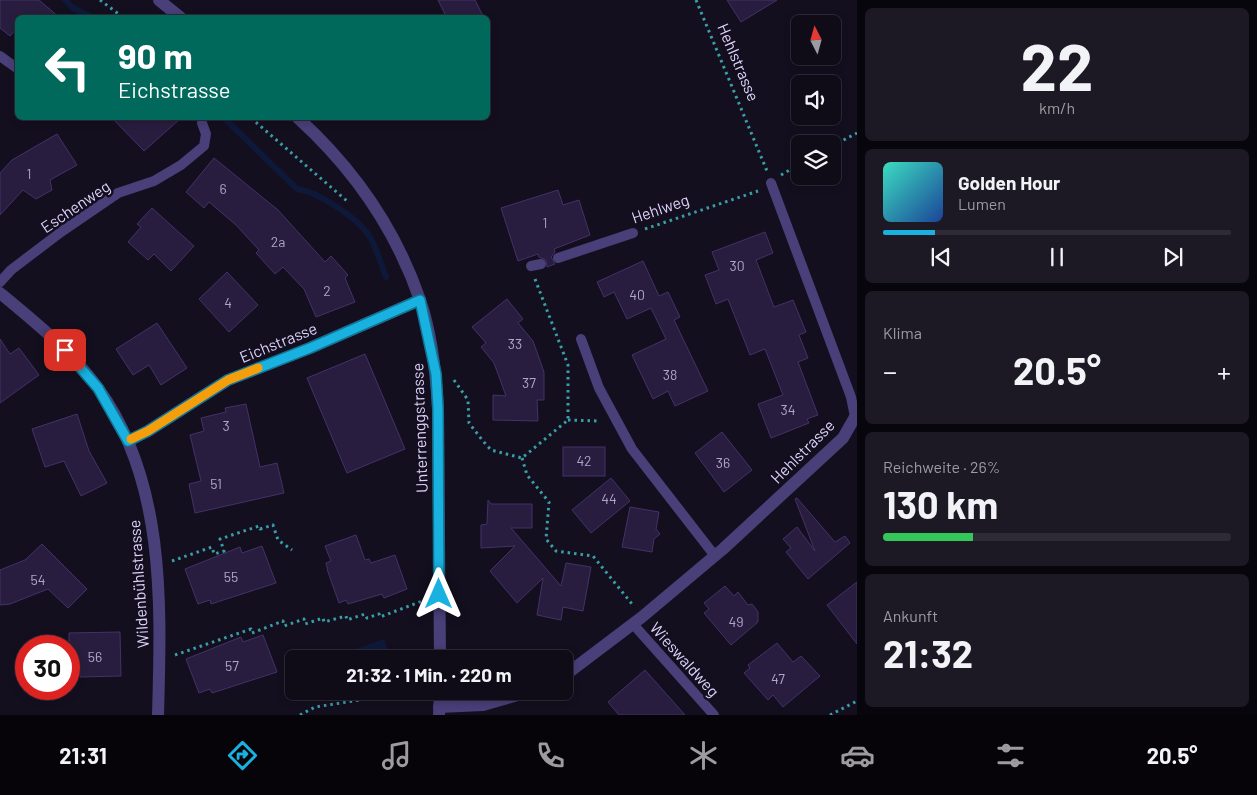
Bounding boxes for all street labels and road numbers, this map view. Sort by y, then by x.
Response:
street label: Hehlstrasse [714,20,764,104]
street label: Eschenweg [37,176,113,236]
street label: Hehlweg [629,189,691,227]
street label: Eichstrasse [236,318,320,366]
street label: Unterrenggstrasse [407,363,431,493]
street label: Hehlstrasse [766,415,838,487]
street label: Wildenbühlstrasse [124,519,152,649]
street label: Wieswaldweg [646,618,724,700]

